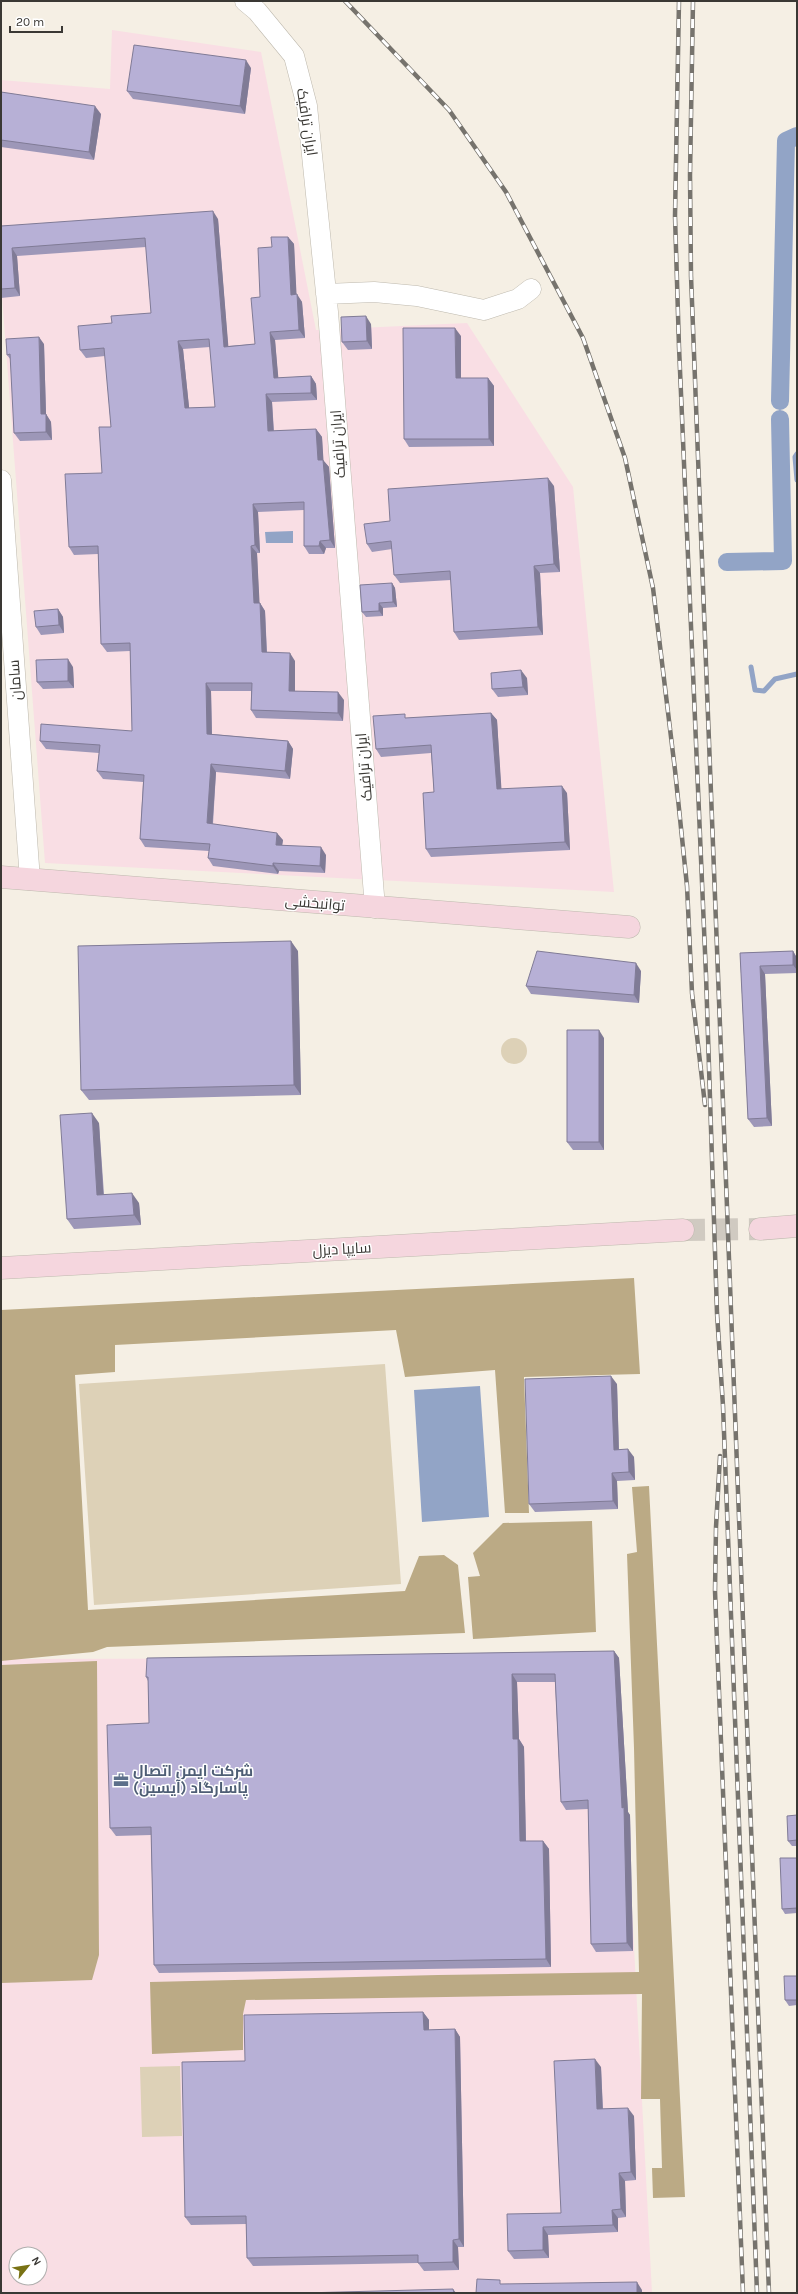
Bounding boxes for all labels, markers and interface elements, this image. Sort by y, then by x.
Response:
scale bar [10,8,62,34]
text: 20 m [16,15,44,29]
street label: ایران ترافیک [292,87,321,157]
street label: ایران ترافیک [327,409,350,479]
street label: سامان [5,659,26,701]
street label: ایران ترافیک [352,732,377,802]
street label: توانبخشی [284,891,346,916]
street label: سایپا دیزل [312,1238,372,1261]
place label: شرکت ایمن اتصال پاسارگاد (آیسین) [133,1762,253,1799]
office icon: شرکت ایمن اتصال پاسارگاد (آیسین) [112,1771,130,1789]
north arrow [8,2246,48,2286]
text: N [29,2255,44,2268]

